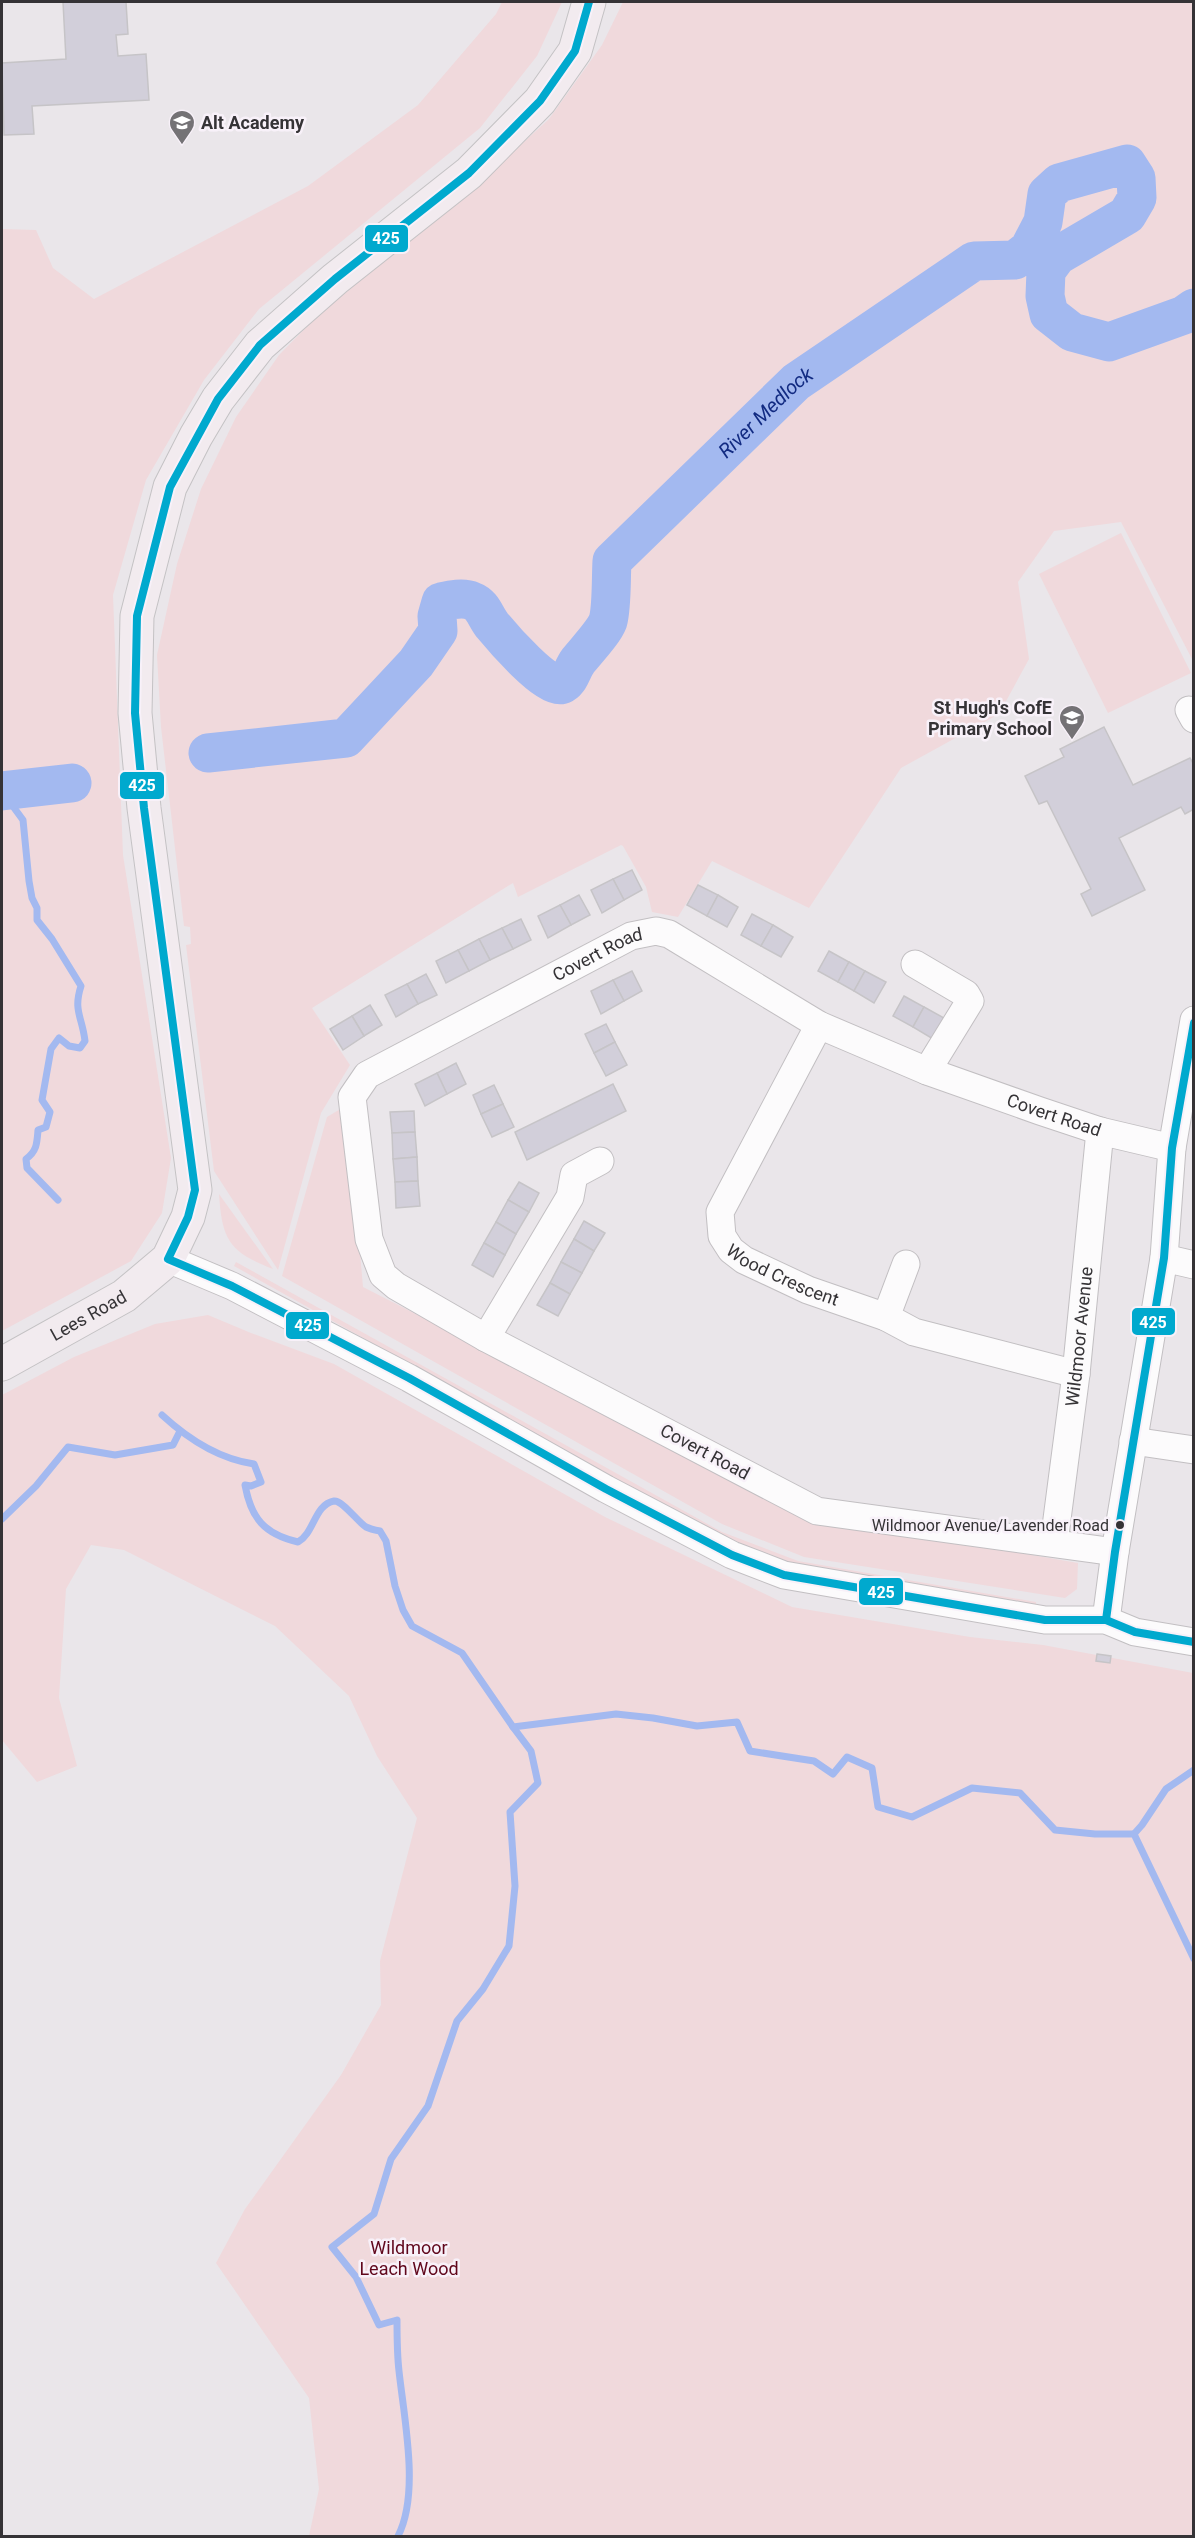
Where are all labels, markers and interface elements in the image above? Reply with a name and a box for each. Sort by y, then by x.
school or university icon: Alt Academy [167,108,197,146]
place label: Alt Academy [201,112,305,133]
line badge: 425 [364,224,409,253]
text: 425 [372,229,400,248]
water label: River Medlock [713,361,819,463]
place label: St Hugh's CofE Primary School [928,697,1052,739]
school or university icon: St Hugh's CofE Primary School [1057,703,1087,741]
line badge: 425 [119,771,165,800]
text: 425 [128,776,156,795]
street label: Covert Road [549,923,644,985]
street label: Covert Road [1004,1089,1104,1141]
street label: Wood Crescent [722,1239,842,1310]
street label: Wildmoor Avenue [1061,1266,1097,1408]
street label: Lees Road [46,1286,130,1345]
line badge: 425 [1131,1307,1176,1336]
line badge: 425 [285,1311,330,1340]
text: 425 [1139,1313,1167,1332]
text: 425 [294,1316,322,1335]
street label: Covert Road [657,1419,754,1484]
place label: Wildmoor Avenue/Lavender Road [872,1516,1109,1535]
marker: Wildmoor Avenue/Lavender Road [1114,1519,1126,1531]
line badge: 425 [858,1577,904,1606]
text: 425 [867,1583,895,1602]
park label: Wildmoor Leach Wood [359,2237,459,2279]

